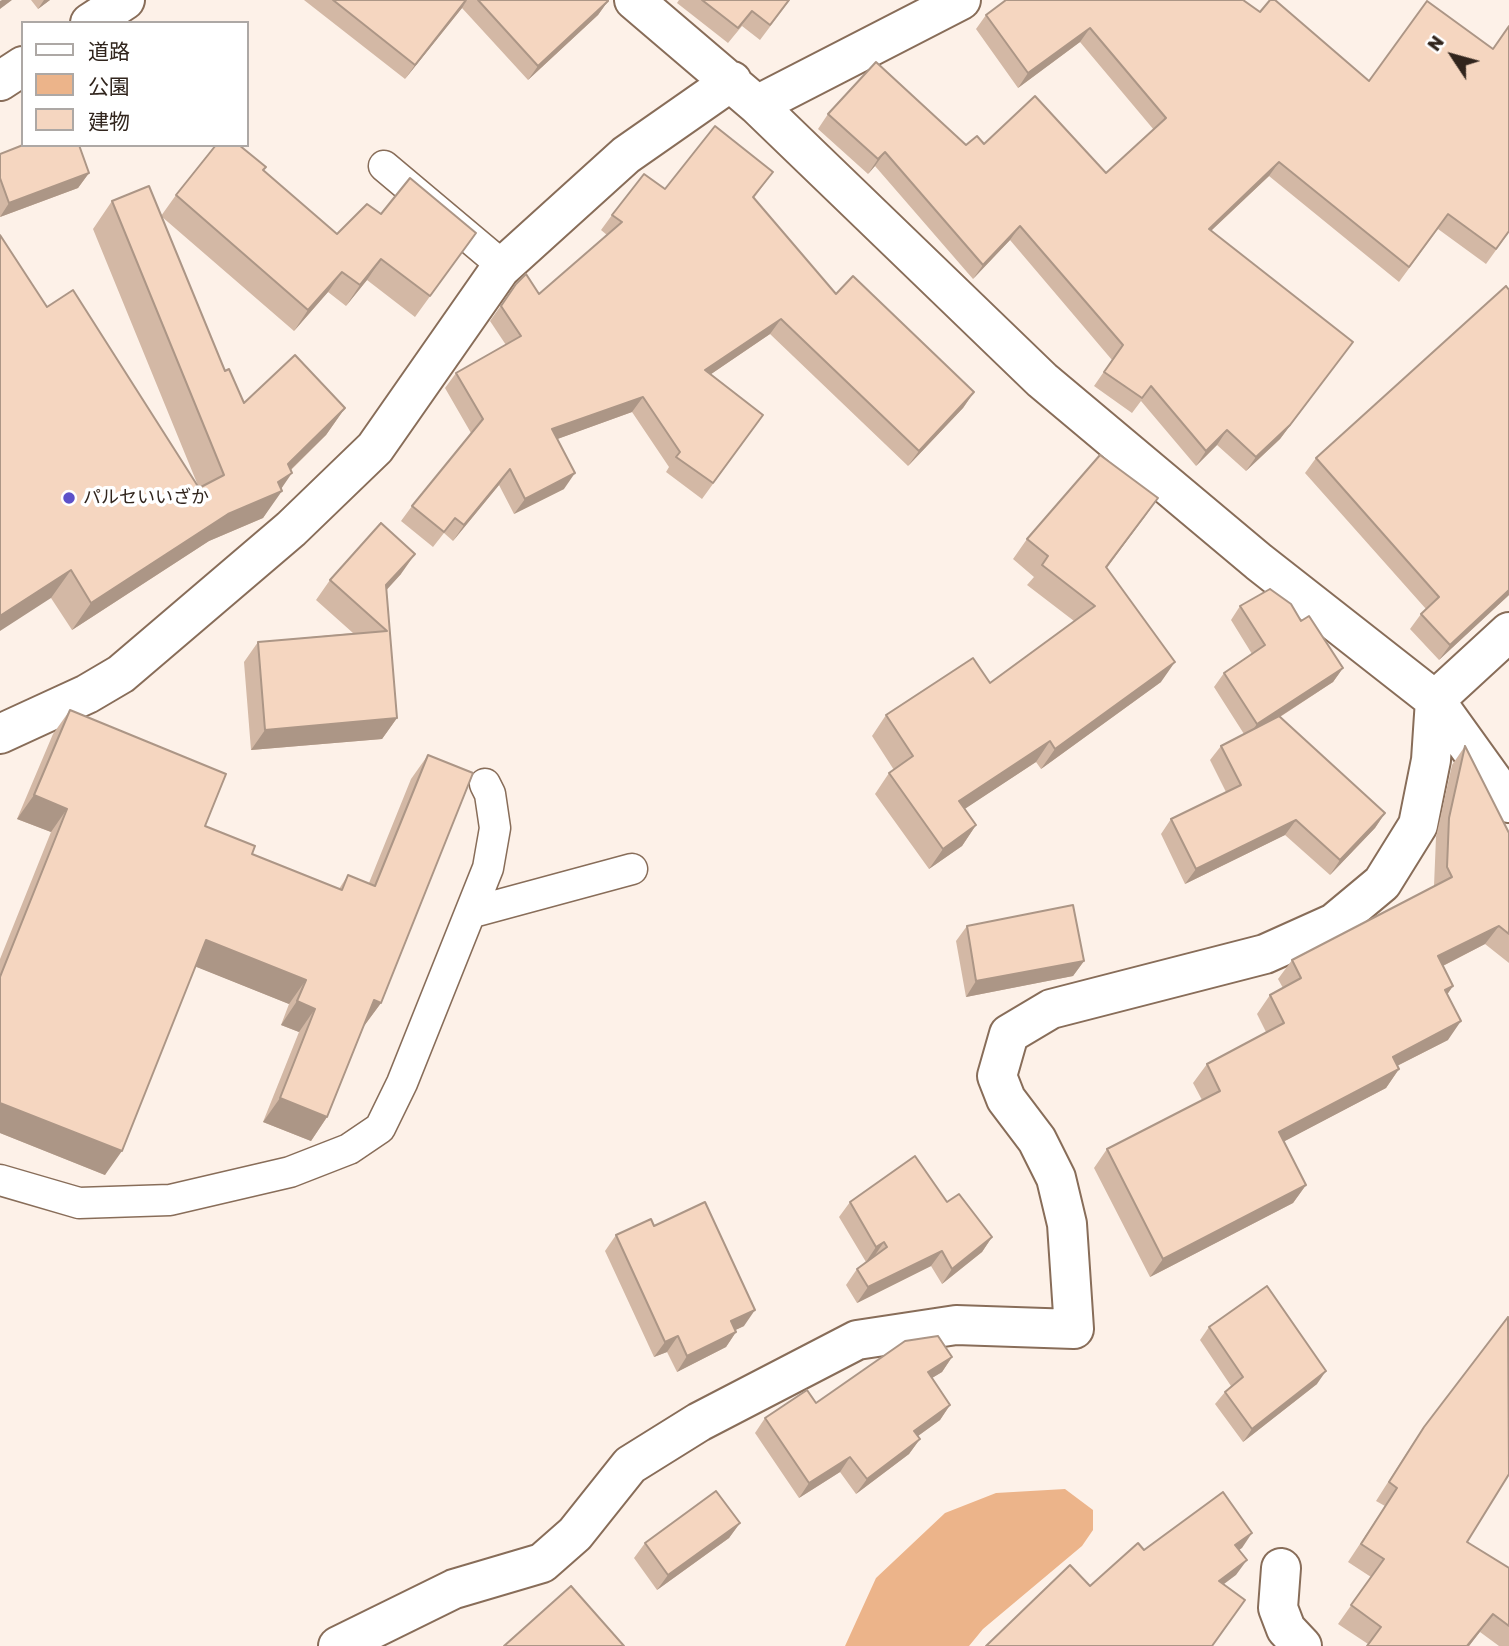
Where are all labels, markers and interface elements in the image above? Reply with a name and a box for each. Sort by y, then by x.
legend [21,21,248,147]
north arrow [1418,21,1488,91]
text: N [1422,31,1449,56]
text: 道路 [88,39,130,64]
text: 公園 [88,74,130,99]
text: 建物 [88,109,130,134]
place label: パルセいいざか [83,487,209,509]
marker: パルセいいざか [61,490,77,506]

